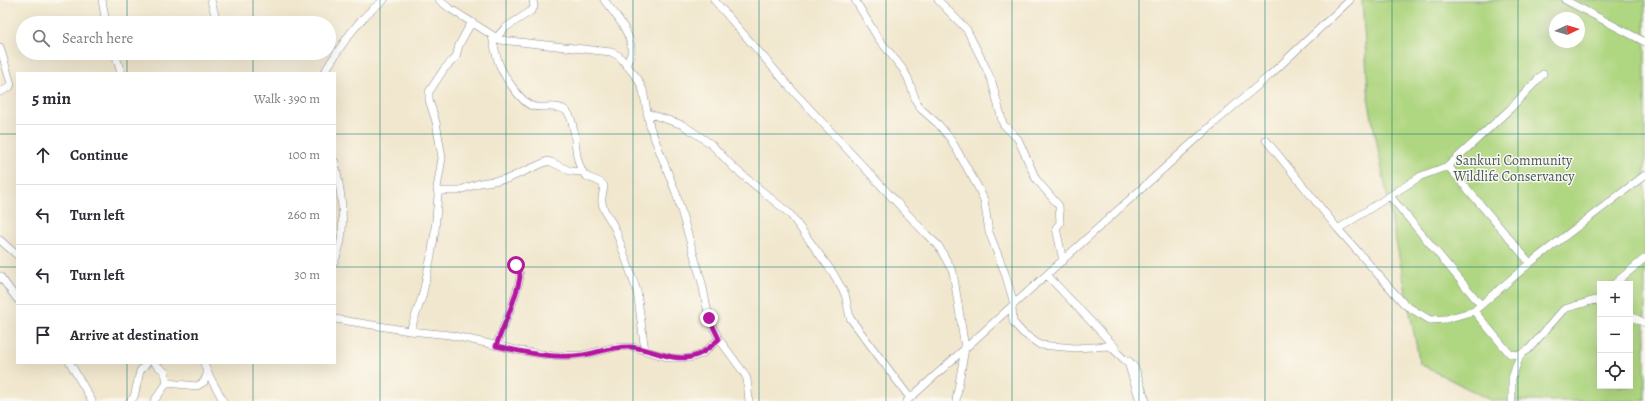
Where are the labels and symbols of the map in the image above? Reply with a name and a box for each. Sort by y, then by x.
north arrow [1549,12,1585,48]
park label: Sankuri Community Wildlife Conservancy [1452,151,1575,186]
route start [507,256,525,274]
route end [700,309,718,327]

